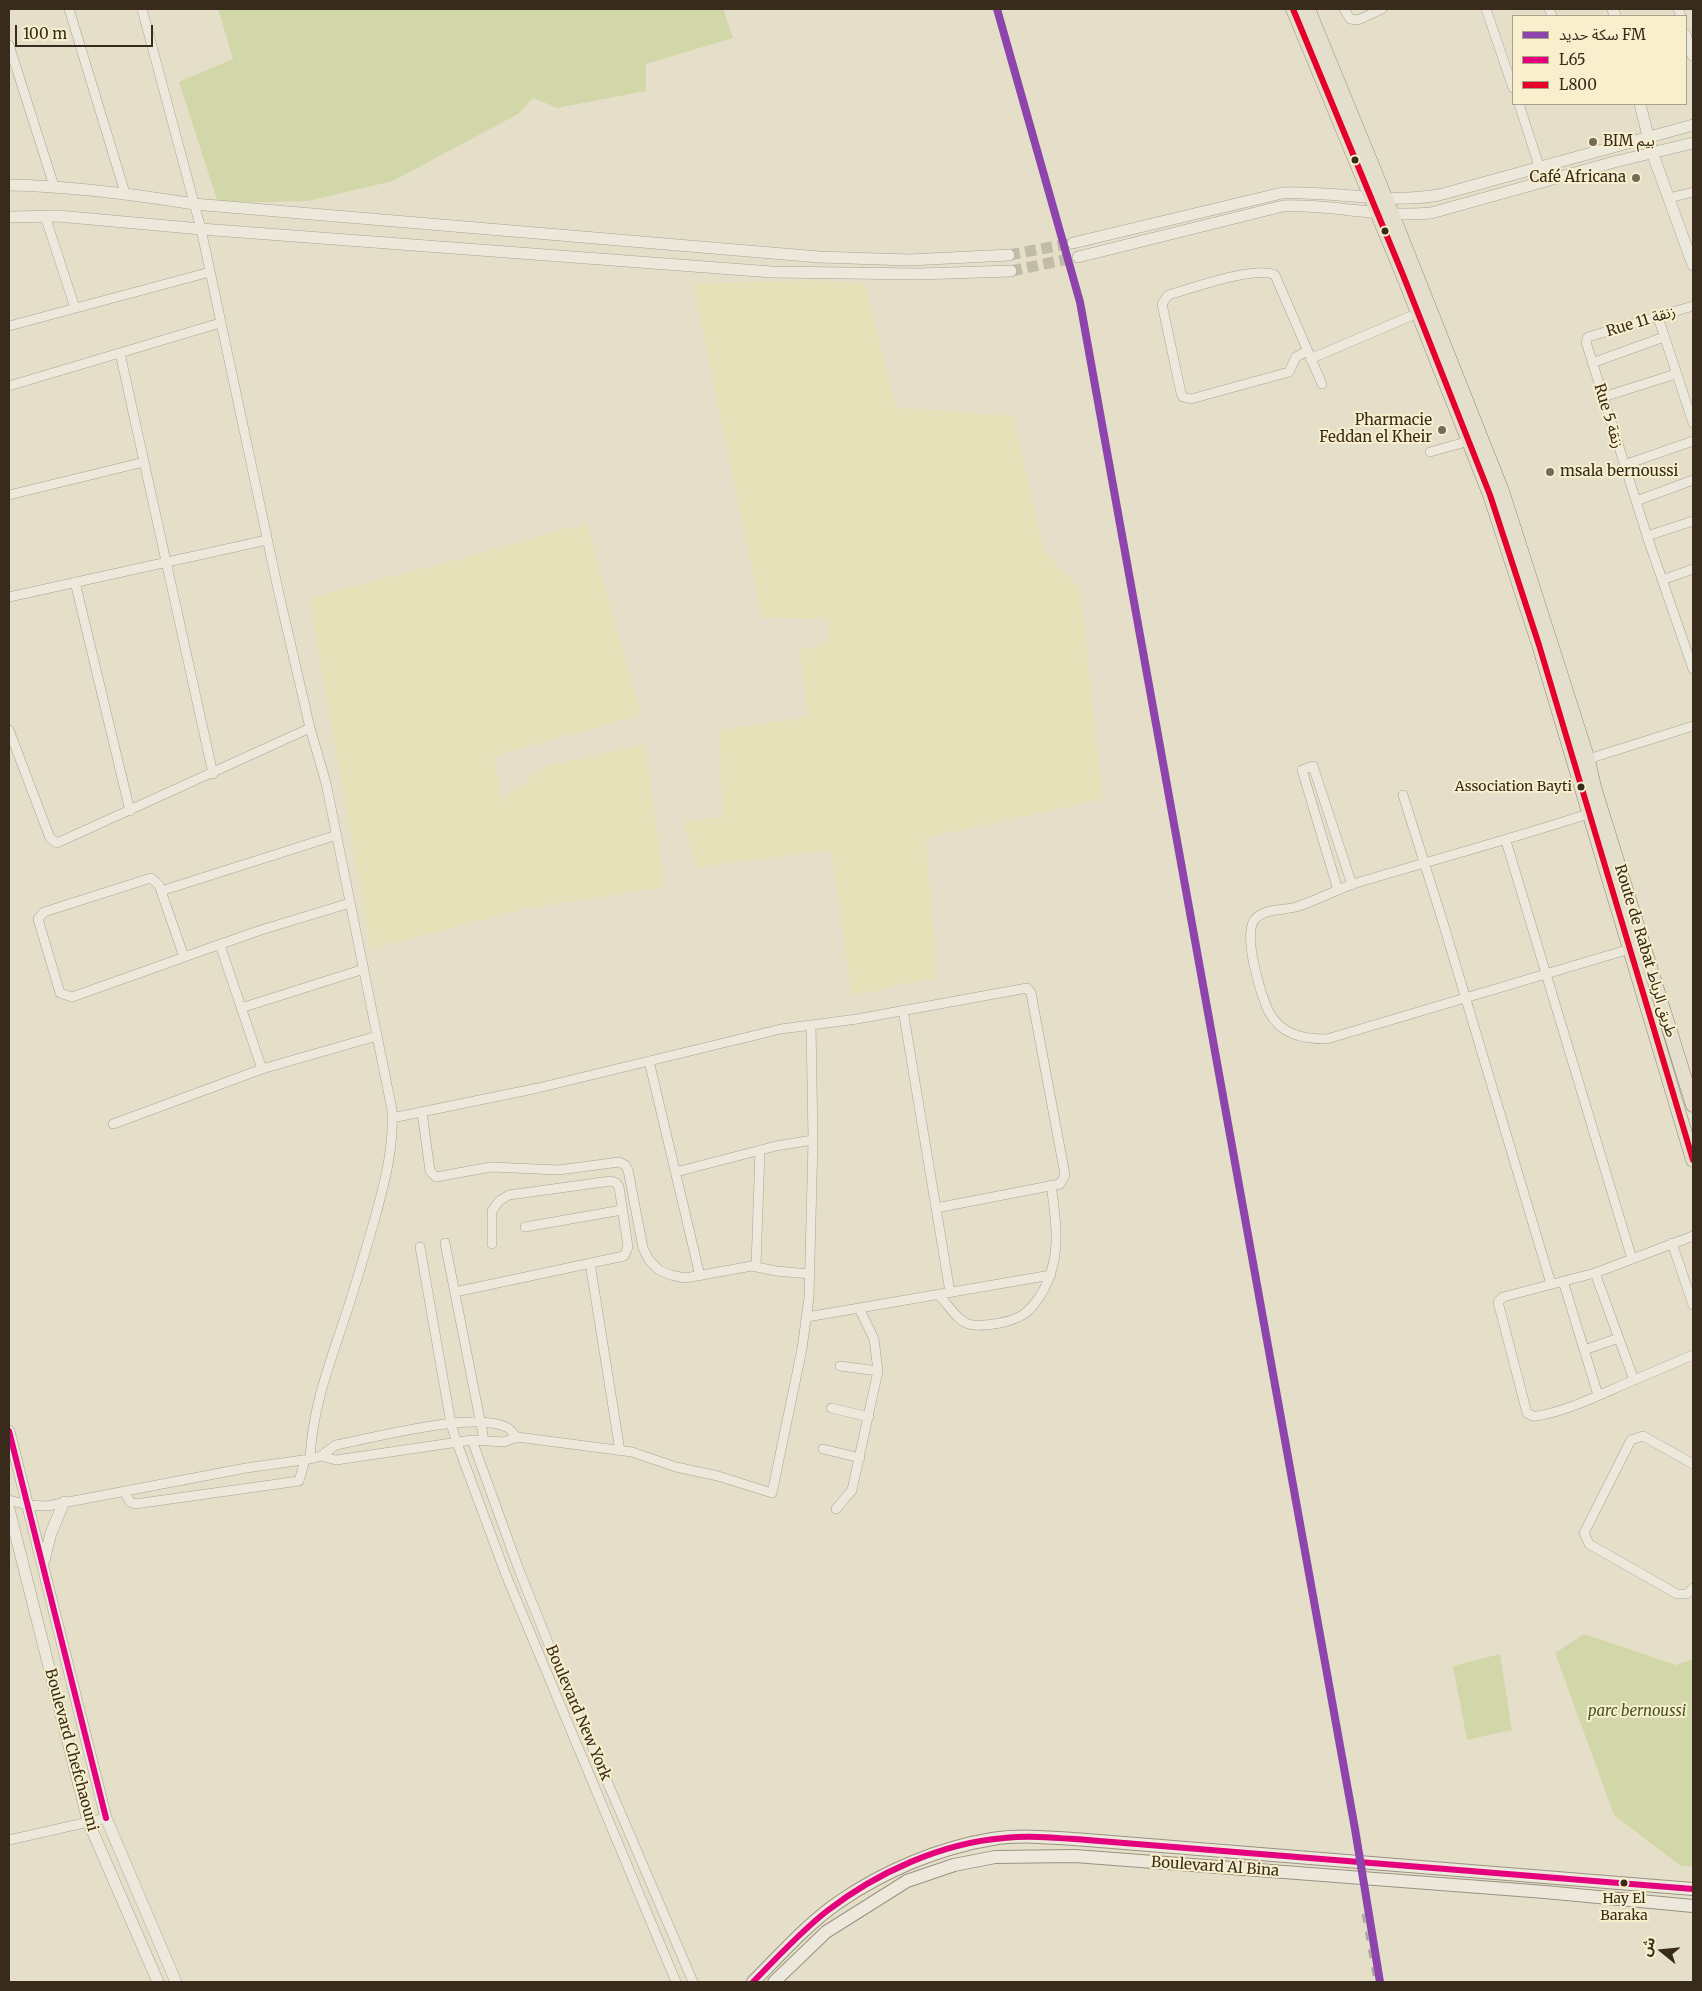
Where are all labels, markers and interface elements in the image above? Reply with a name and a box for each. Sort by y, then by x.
scale bar [18,15,155,47]
legend [1512,15,1687,105]
text: 100 m [23,24,67,43]
text: سكة حديد FM [1559,25,1646,44]
text: L65 [1559,50,1586,69]
text: L800 [1559,75,1597,94]
place label: BIM بيم [1603,133,1655,151]
marker: BIM بيم [1587,136,1599,148]
unlabelled marker [1350,155,1360,165]
place label: Café Africana [1530,169,1626,187]
marker: Café Africana [1630,172,1642,184]
unlabelled marker [1380,226,1390,236]
street label: Rue 11 زنقة [1604,303,1678,341]
street label: Rue 5 زنقة [1590,381,1626,451]
place label: Pharmacie Feddan el Kheir [1319,412,1432,447]
marker: Pharmacie Feddan el Kheir [1436,424,1448,436]
place label: msala bernoussi [1560,463,1678,481]
marker: msala bernoussi [1544,466,1556,478]
place label: Association Bayti [1455,779,1572,795]
marker: Association Bayti [1576,782,1586,792]
street label: Route de Rabat طريق الرباط [1610,862,1680,1040]
street label: Boulevard New York [541,1643,615,1783]
street label: Boulevard Chefchaouni [41,1667,101,1833]
park label: parc bernoussi [1588,1703,1686,1721]
street label: Boulevard Al Bina [1150,1854,1280,1880]
marker: Hay El Baraka [1619,1878,1629,1888]
place label: Hay El Baraka [1600,1891,1648,1924]
north arrow [1637,1926,1687,1976]
text: ش [1636,1935,1659,1958]

